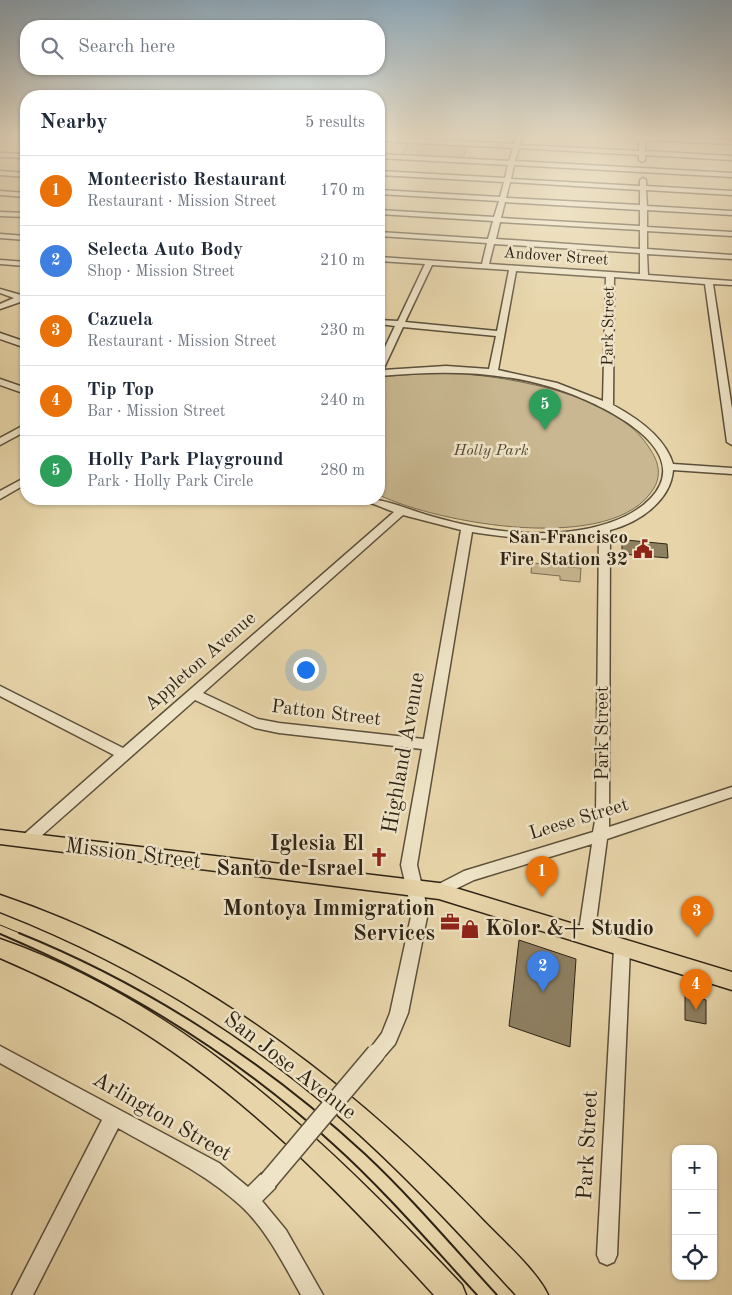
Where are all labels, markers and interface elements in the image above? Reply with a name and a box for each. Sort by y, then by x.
search box [20,20,385,75]
icon: search [38,34,66,62]
text: Search here [78,38,175,57]
text: Nearby [40,112,108,133]
text: 5 results [305,115,365,131]
text: Montecristo Restaurant [87,171,286,190]
text: 1 [51,183,61,199]
text: 170 m [320,183,365,199]
text: Restaurant · Mission Street [87,194,276,210]
text: Selecta Auto Body [87,241,243,260]
street label: Andover Street [503,245,609,269]
text: 2 [51,253,61,269]
text: 210 m [320,253,365,269]
text: Shop · Mission Street [87,264,235,280]
street label: Park Street [600,286,618,366]
text: Cazuela [87,311,153,330]
text: 3 [51,323,61,339]
text: 230 m [320,323,365,339]
text: Restaurant · Mission Street [87,334,276,350]
text: Tip Top [87,381,154,400]
pin: 5 [529,389,561,430]
text: 4 [51,393,61,409]
text: 240 m [320,393,365,409]
text: Bar · Mission Street [87,404,225,420]
park label: Holly Park [452,443,529,459]
text: Holly Park Playground [87,451,283,470]
text: 5 [51,463,61,479]
text: 280 m [320,463,365,479]
text: Park · Holly Park Circle [87,474,253,490]
place label: San Francisco Fire Station 32 [499,529,628,570]
public building icon: San Francisco Fire Station 32 [632,538,654,560]
street label: Appleton Avenue [142,609,260,715]
your location [293,657,319,683]
street label: Highland Avenue [379,671,429,835]
street label: Park Street [594,686,613,780]
street label: Patton Street [270,698,382,730]
street label: Leese Street [527,796,631,844]
place label: Iglesia El Santo de Israel [216,833,364,880]
street label: Mission Street [64,835,202,873]
church icon: Iglesia El Santo de Israel [368,846,390,868]
pin: 1 [526,856,558,897]
pin: 3 [681,896,713,937]
place label: Montoya Immigration Services [223,898,435,945]
office icon: Montoya Immigration Services [439,911,461,933]
shop icon: Kolor &+ Studio [459,918,481,940]
place label: Kolor &+ Studio [485,918,654,940]
pin: 2 [527,951,559,992]
pin: 4 [680,969,712,1010]
street label: San Jose Avenue [220,1008,360,1124]
street label: Arlington Street [89,1068,235,1166]
street label: Park Street [574,1090,602,1200]
map controls [672,1145,717,1280]
button: + [672,1145,717,1190]
button: − [672,1190,717,1235]
button: locate [672,1235,717,1280]

